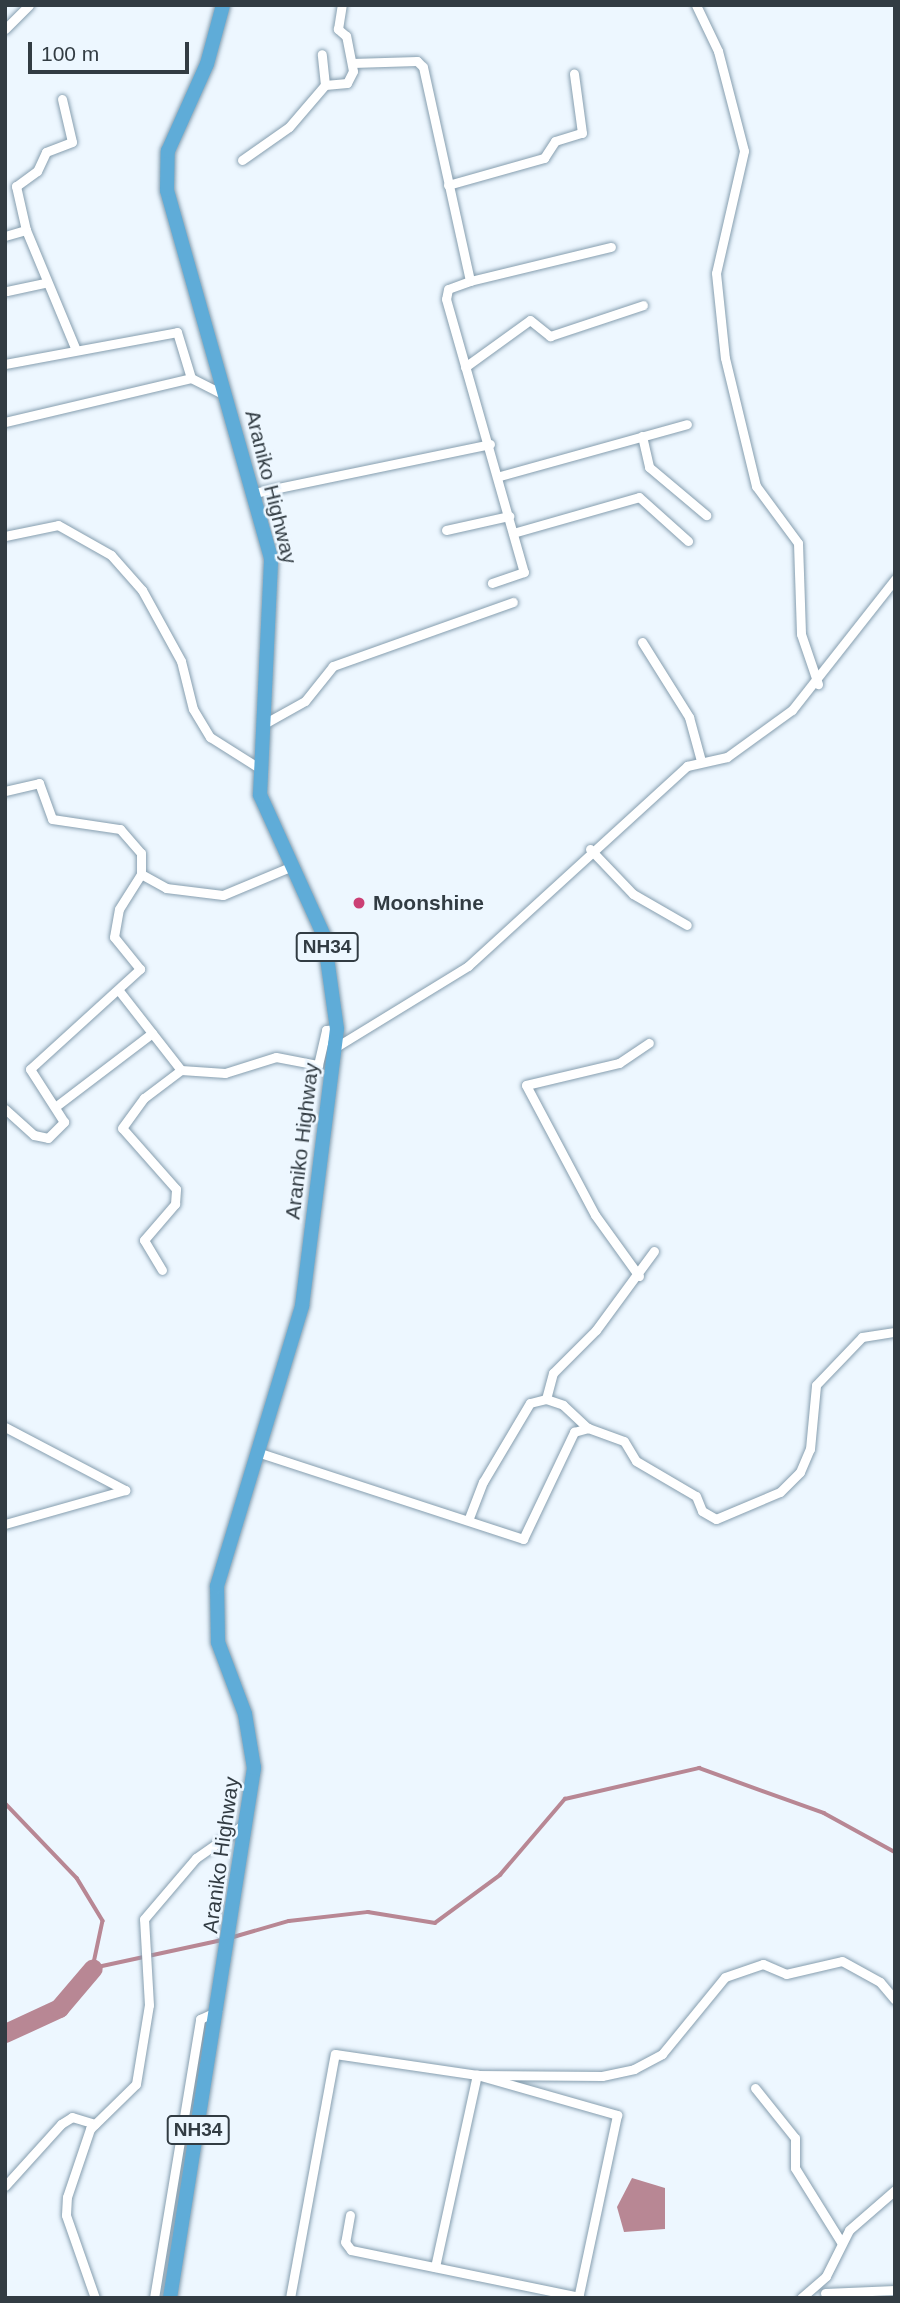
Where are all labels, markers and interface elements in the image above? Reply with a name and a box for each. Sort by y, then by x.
scale bar [32,28,192,72]
text: 100 m [41,42,99,65]
street label: Araniko Highway [240,408,302,566]
place label: Moonshine [373,890,484,916]
marker: Moonshine [351,895,367,911]
road number: NH34 [296,931,358,962]
street label: Araniko Highway [280,1061,324,1221]
street label: Araniko Highway [198,1775,244,1935]
road number: NH34 [166,2114,230,2146]

